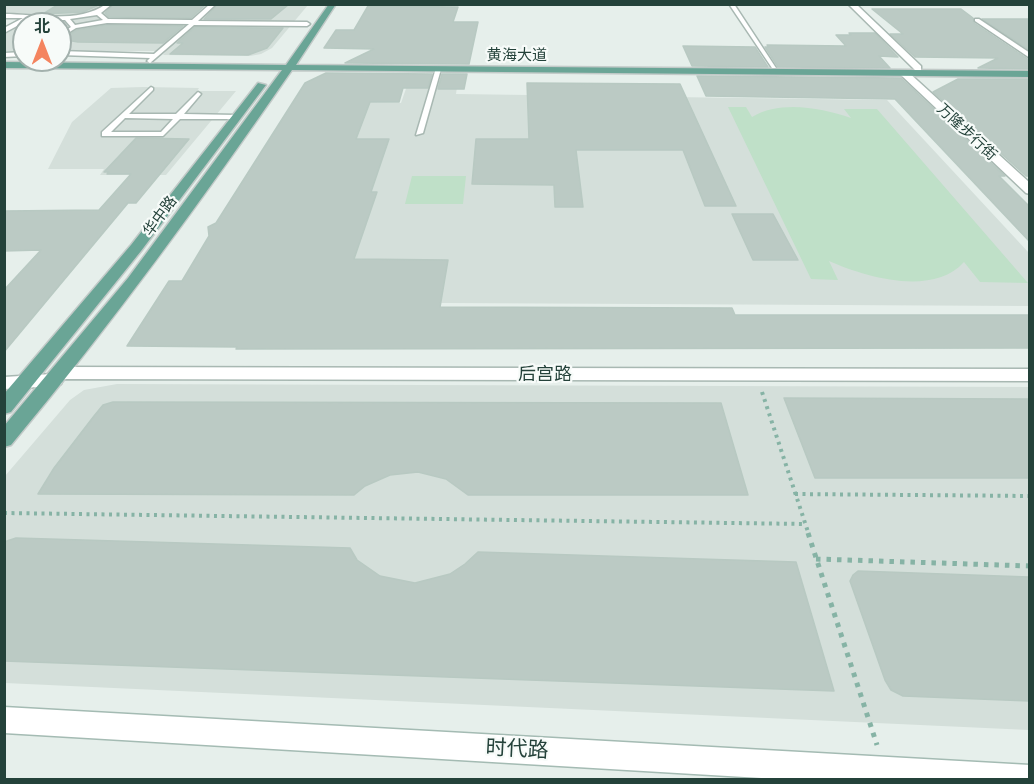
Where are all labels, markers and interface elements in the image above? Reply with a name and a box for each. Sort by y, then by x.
north arrow [12,12,72,72]
text: 北 [34,17,50,35]
street label: 黄海大道 [487,46,547,64]
street label: 万隆步行街 [933,100,1001,164]
street label: 华中路 [139,193,181,239]
street label: 后宫路 [518,363,572,385]
street label: 时代路 [485,735,549,763]

